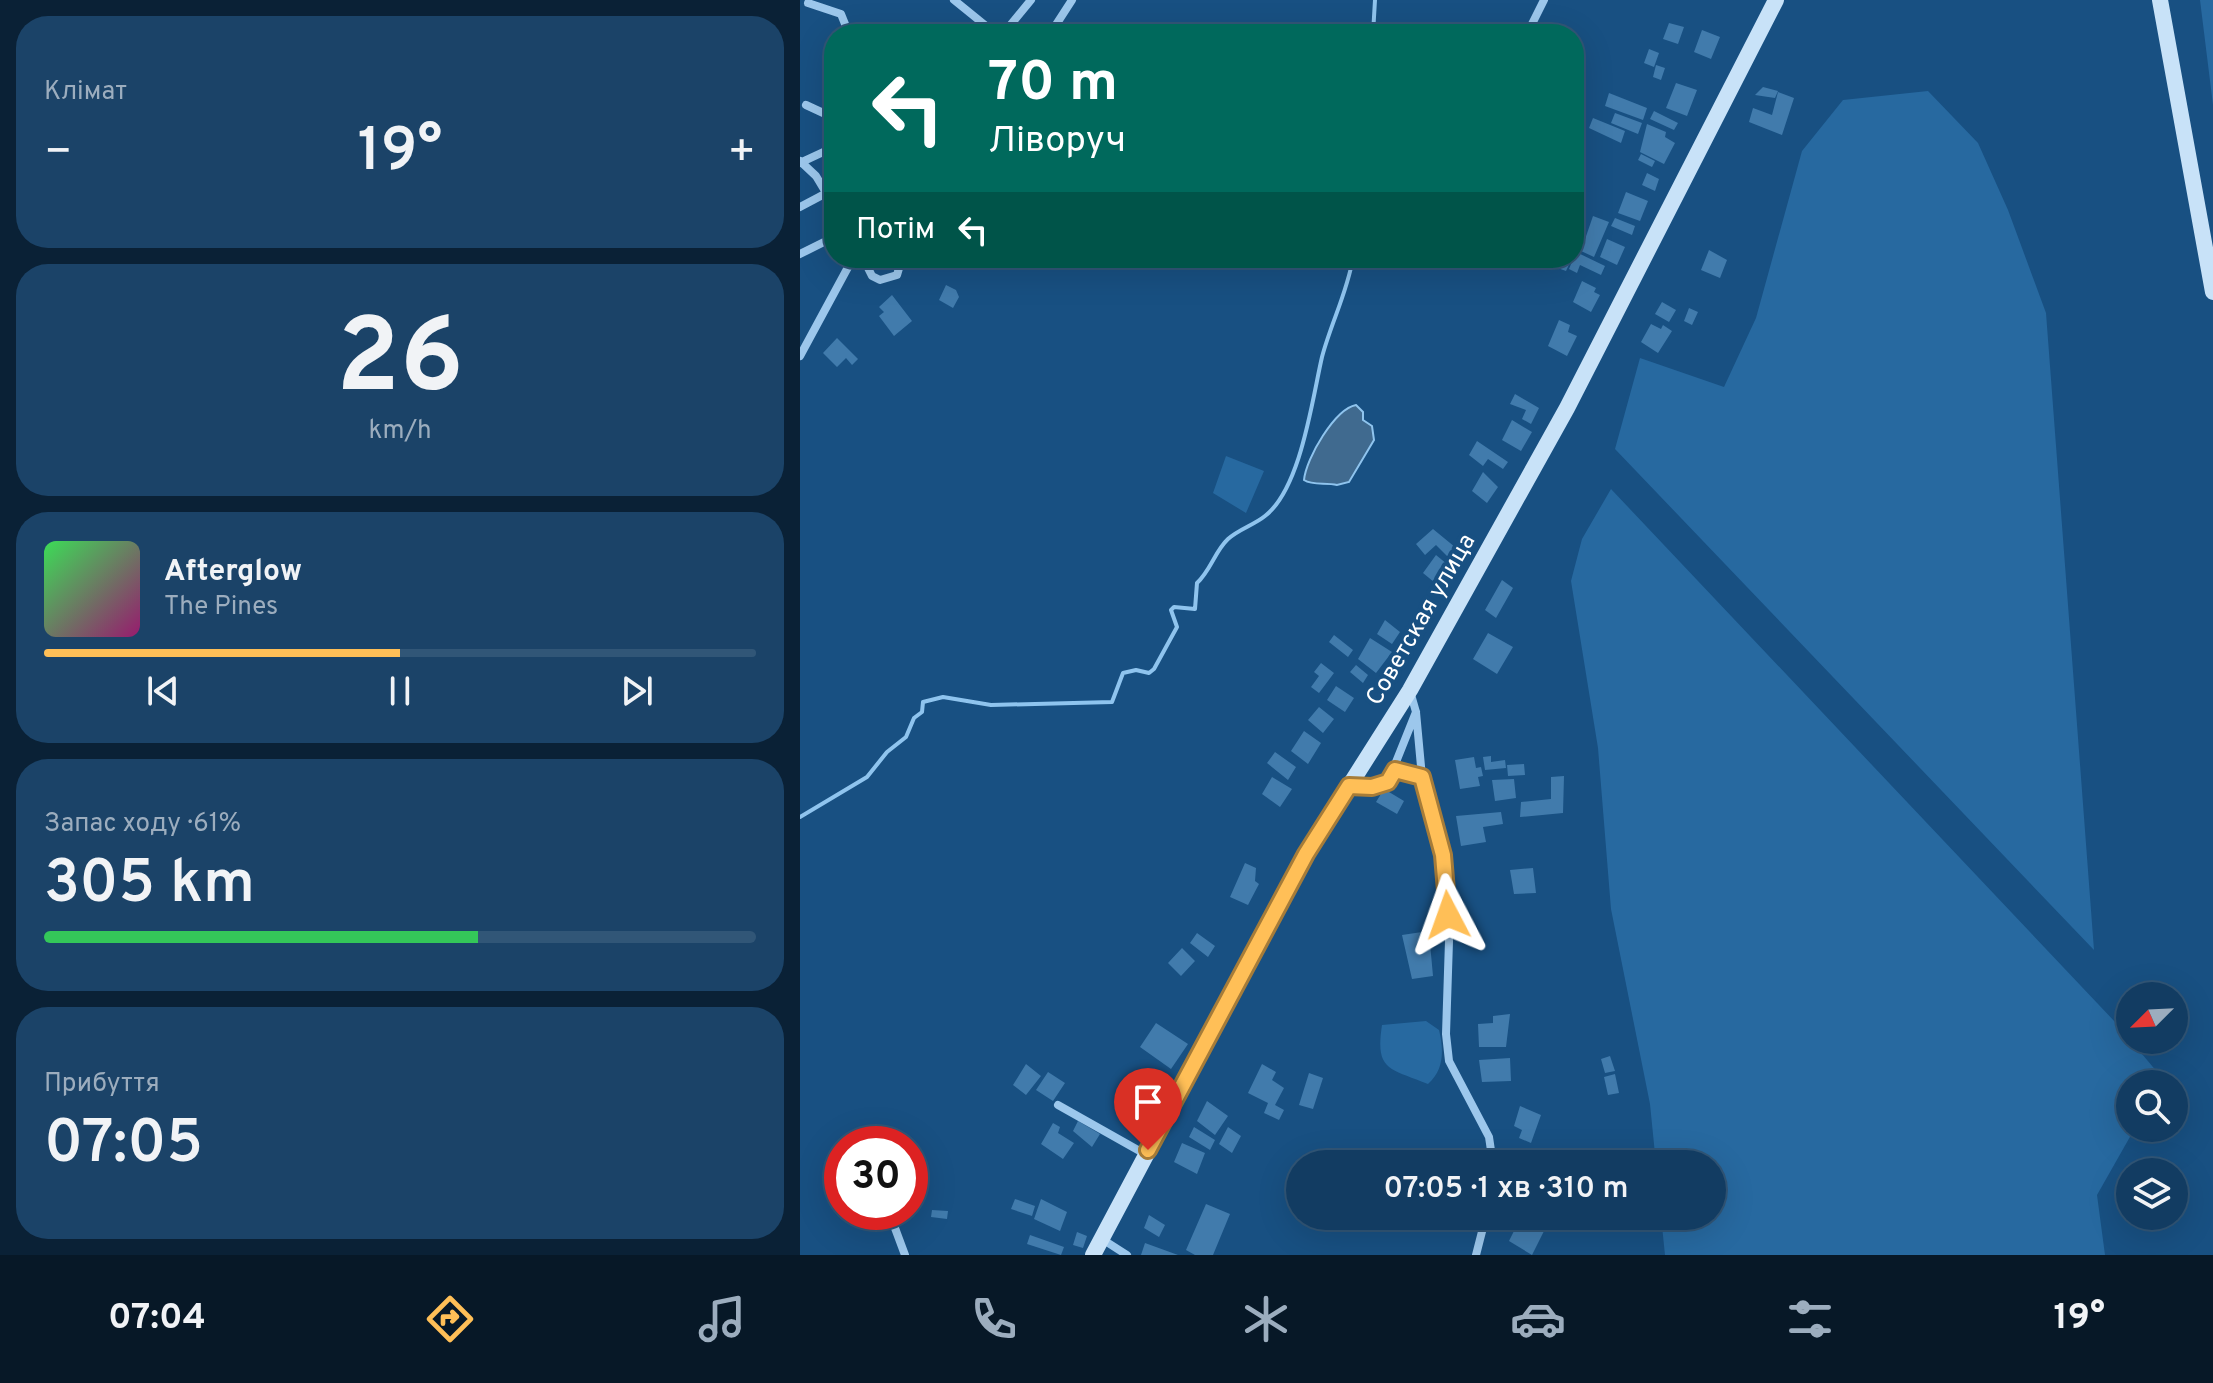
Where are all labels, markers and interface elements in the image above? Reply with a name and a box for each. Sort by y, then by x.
text: 70 m [988,50,1118,120]
icon: left [856,56,960,160]
text: Клімат [44,76,127,109]
text: 19° [358,116,442,192]
text: Ліворуч [988,119,1126,165]
text: − [44,126,72,182]
text: + [728,126,756,182]
icon: left [951,208,995,252]
text: Потім [856,212,935,249]
text: 26 [336,297,464,429]
text: km/h [368,415,432,448]
street label: Советская улица [1360,529,1483,711]
text: Afterglow [164,554,302,591]
text: The Pines [164,591,278,624]
icon: previous [141,669,185,713]
icon: pause [378,669,422,713]
icon: next [615,669,659,713]
text: Запас ходу · 61% [44,808,241,841]
text: 305 km [44,848,255,924]
position arrow [1406,873,1490,957]
north arrow [2116,982,2188,1054]
map controls [2116,982,2188,1230]
text: Прибуття [44,1068,160,1101]
pin [1114,1068,1182,1150]
button: search [2116,1070,2188,1142]
icon: arrive [1126,1080,1170,1124]
text: 07:05 [44,1108,203,1184]
speed limit sign: 30 [824,1126,928,1230]
button: layers [2116,1158,2188,1230]
text: 07:05 · 1 хв · 310 m [1384,1171,1628,1208]
icon: directions [422,1291,478,1347]
icon: music [694,1291,750,1347]
icon: phone [966,1291,1022,1347]
icon: climate [1238,1291,1294,1347]
icon: car [1510,1291,1566,1347]
icon: filters [1782,1291,1838,1347]
text: 07:04 [108,1296,206,1342]
text: 19° [2053,1296,2105,1342]

